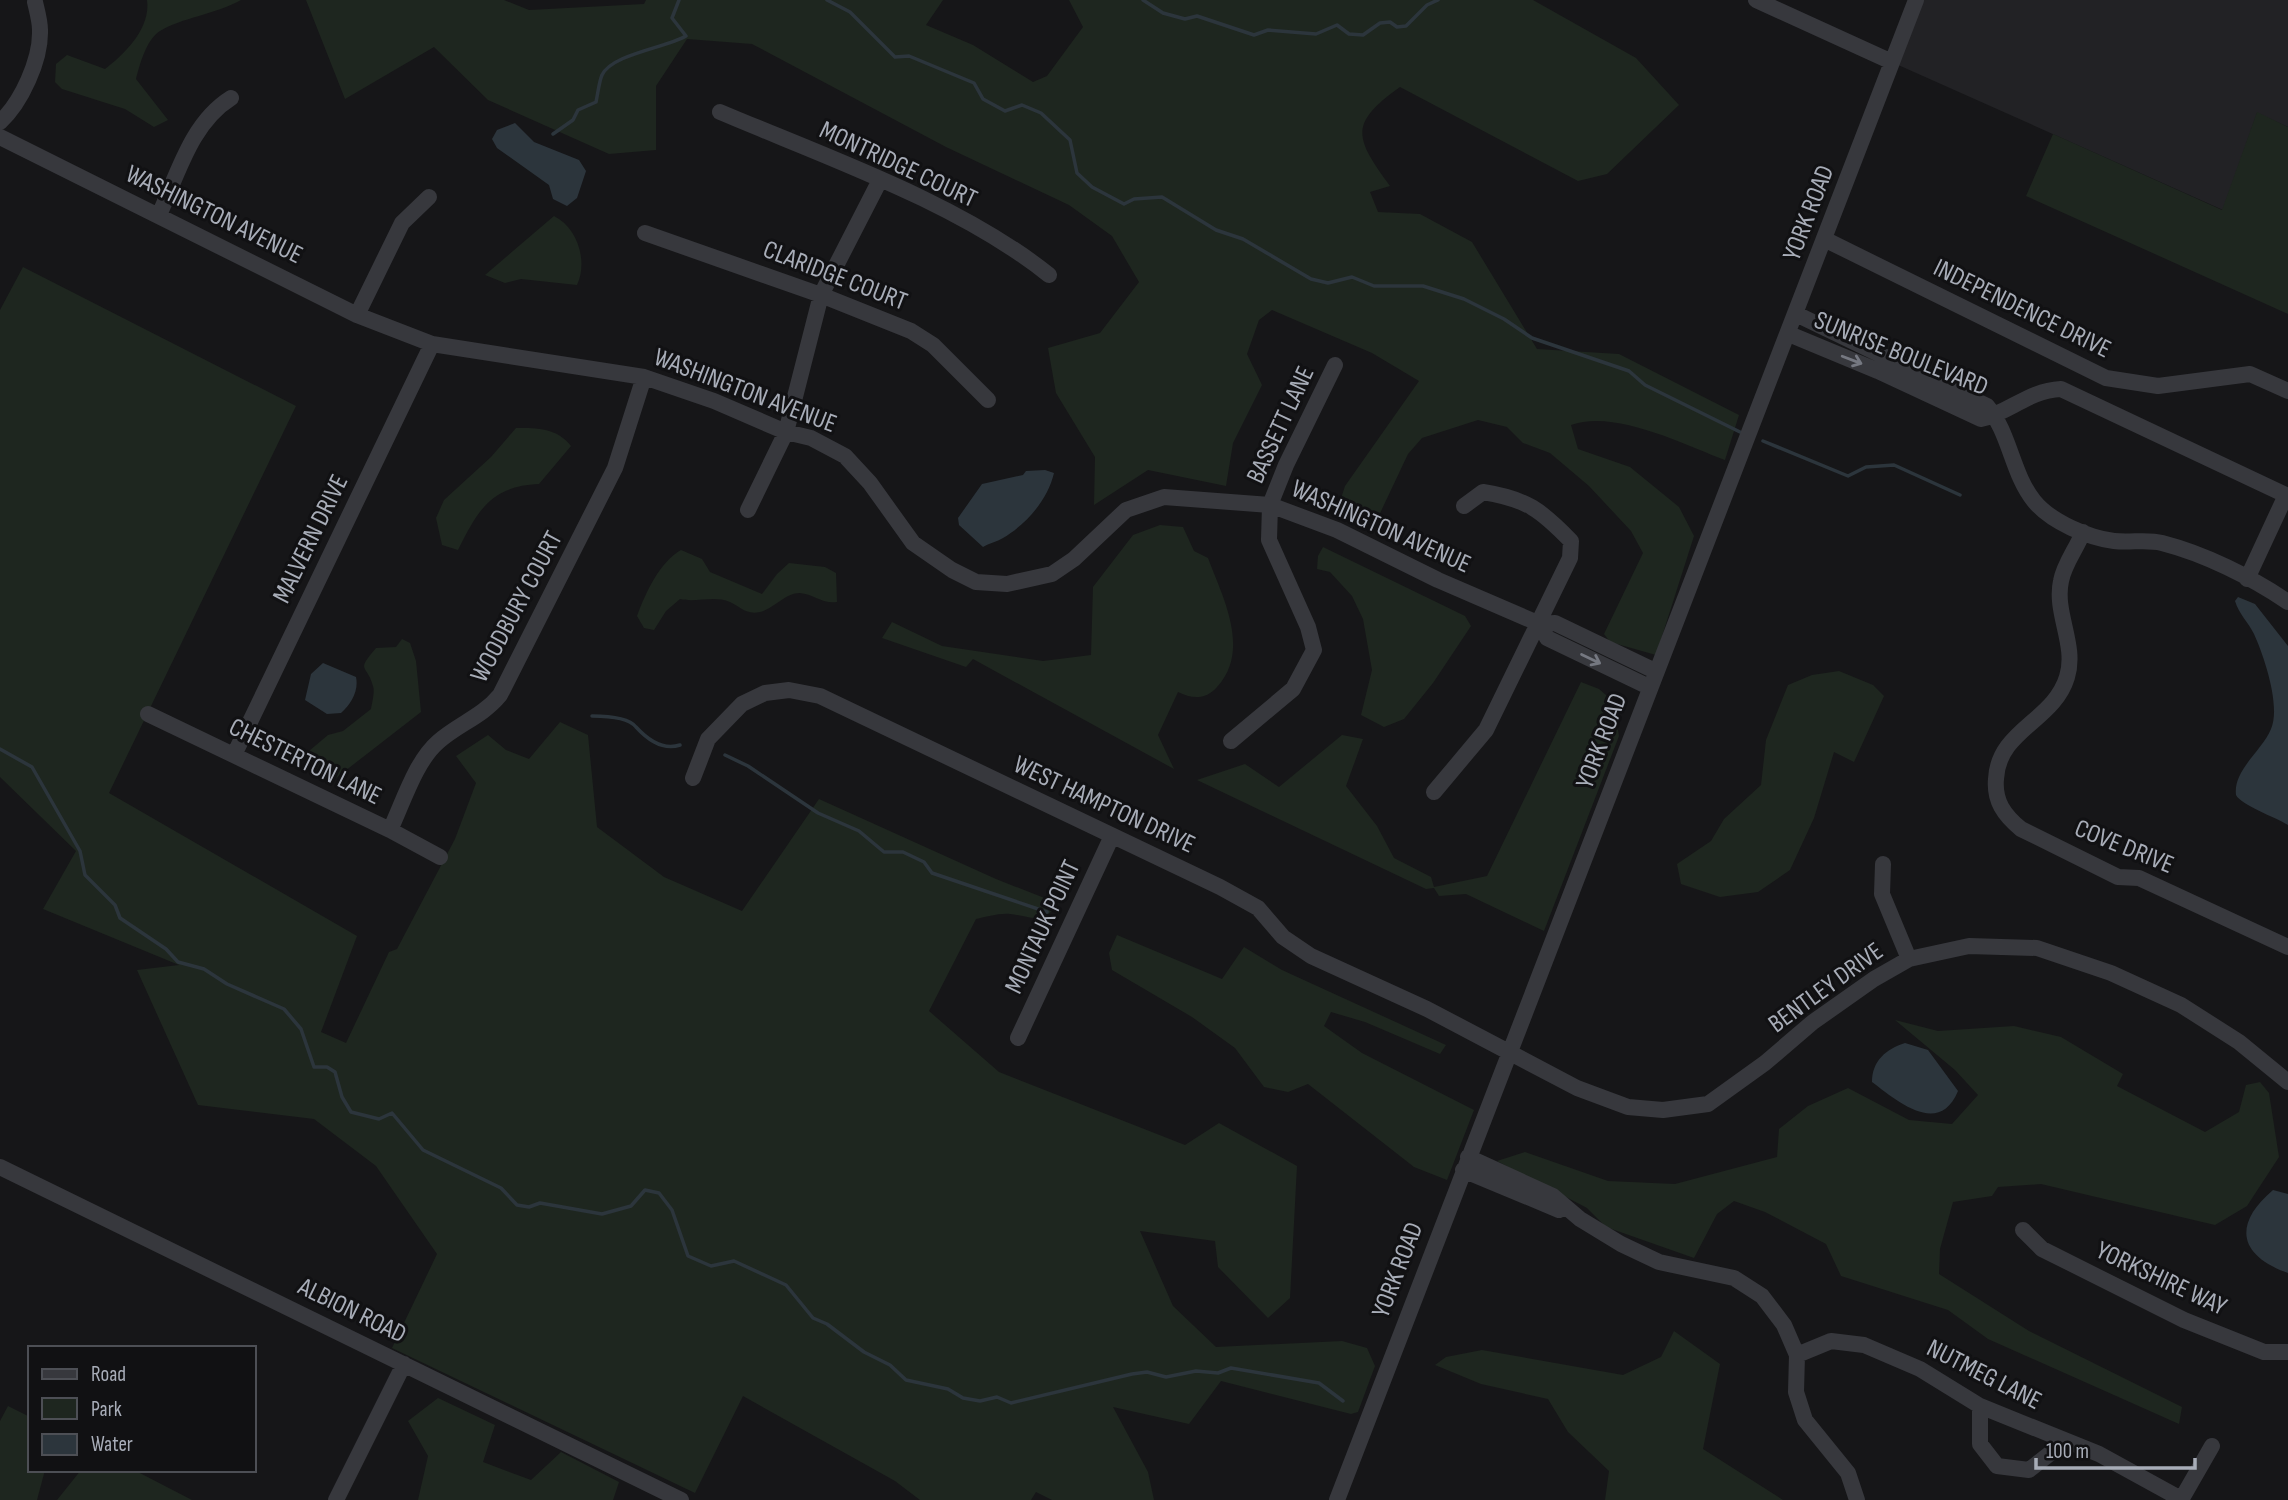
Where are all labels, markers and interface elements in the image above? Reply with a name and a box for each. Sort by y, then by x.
street label: MONTRIDGE COURT [814,115,982,215]
street label: WASHINGTON AVENUE [120,159,308,271]
street label: YORK ROAD [1777,161,1841,265]
street label: CLARIDGE COURT [759,234,911,318]
street label: INDEPENDENCE DRIVE [1928,253,2116,365]
street label: SUNRISE BOULEVARD [1809,305,1993,403]
street label: WASHINGTON AVENUE [649,342,841,440]
one-way arrow [1840,355,1862,368]
street label: BASSETT LANE [1240,362,1322,488]
street label: MALVERN DRIVE [267,470,355,608]
street label: WASHINGTON AVENUE [1287,474,1475,580]
street label: WOODBURY COURT [464,526,570,688]
one-way arrow [1580,653,1601,666]
street label: YORK ROAD [1570,689,1634,793]
street label: CHESTERTON LANE [224,712,386,812]
street label: WEST HAMPTON DRIVE [1008,749,1200,861]
street label: COVE DRIVE [2070,813,2178,881]
street label: MONTAUK POINT [999,855,1087,999]
street label: BENTLEY DRIVE [1763,936,1889,1040]
street label: YORK ROAD [1366,1218,1430,1322]
street label: YORKSHIRE WAY [2091,1235,2231,1323]
street label: ALBION ROAD [292,1271,411,1350]
street label: NUTMEG LANE [1921,1333,2047,1417]
legend [28,1346,256,1472]
text: Road [91,1362,126,1387]
text: Park [91,1397,122,1422]
scale bar [2036,1426,2195,1470]
text: Water [91,1432,133,1457]
text: 100 m [2046,1439,2089,1464]

